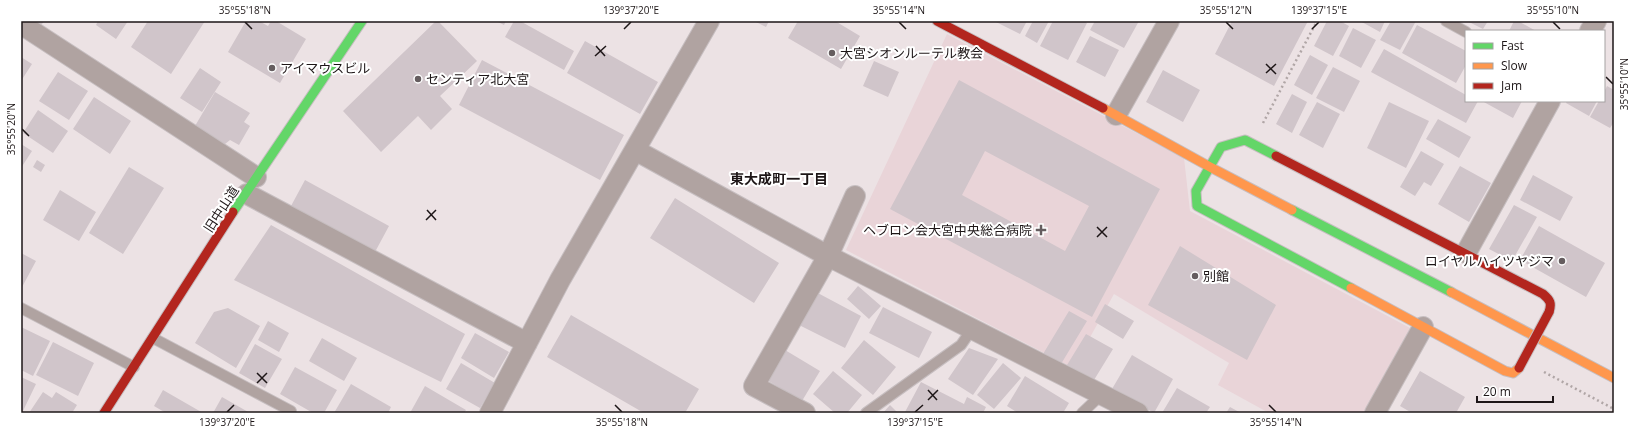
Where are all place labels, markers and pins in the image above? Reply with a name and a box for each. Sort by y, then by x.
place label: 大宮シオンルーテル教会 [840,44,983,62]
marker: 大宮シオンルーテル教会 [827,48,837,58]
place label: アイマウスビル [280,59,370,77]
marker: アイマウスビル [267,63,277,73]
place label: センティア北大宮 [426,70,529,88]
marker: センティア北大宮 [413,74,423,84]
place label: ヘブロン会大宮中央総合病院 [863,221,1032,239]
marker: ヘブロン会大宮中央総合病院 [1035,224,1047,236]
place label: ロイヤルハイツヤジマ [1425,252,1554,270]
marker: ロイヤルハイツヤジマ [1557,256,1567,266]
place label: 別館 [1203,267,1229,285]
marker: 別館 [1190,271,1200,281]

